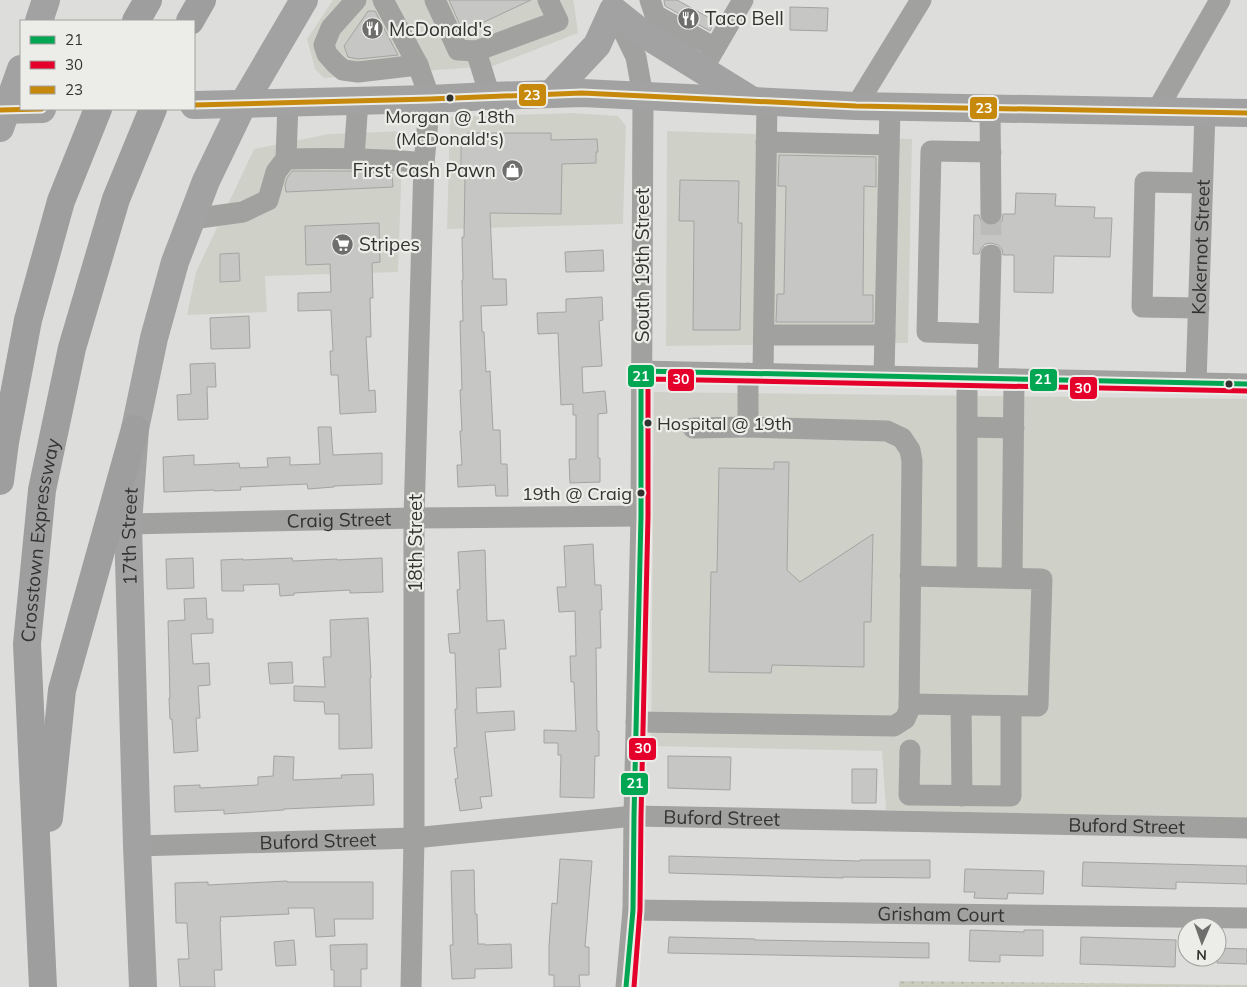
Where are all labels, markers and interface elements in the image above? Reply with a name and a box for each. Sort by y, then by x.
restaurant icon: Taco Bell [677,6,701,30]
place label: Taco Bell [705,6,784,30]
restaurant icon: McDonald's [361,17,385,41]
place label: McDonald's [389,17,492,41]
legend [20,20,195,110]
text: 21 [65,30,83,49]
text: 30 [65,55,83,74]
text: 23 [65,80,83,99]
line badge: 23 [518,83,547,107]
text: 23 [524,86,540,104]
marker: Morgan @ 18th (McDonald's) [445,93,455,103]
line badge: 23 [969,96,998,120]
text: 23 [976,99,992,117]
place label: Morgan @ 18th (McDonald's) [385,105,515,150]
place label: First Cash Pawn [353,158,496,182]
shop icon: First Cash Pawn [500,158,524,182]
street label: Kokernot Street [1186,179,1215,315]
street label: South 19th Street [630,187,654,342]
supermarket icon: Stripes [331,232,355,256]
place label: Stripes [359,232,420,256]
line badge: 21 [627,364,655,388]
text: 21 [633,367,649,385]
line badge: 30 [667,368,695,392]
line badge: 21 [1029,368,1058,392]
text: 30 [673,370,689,388]
text: 21 [1035,370,1051,388]
line badge: 30 [1069,376,1098,400]
text: 30 [1075,379,1091,397]
unlabelled marker [1224,379,1234,389]
place label: Hospital @ 19th [657,412,792,435]
marker: Hospital @ 19th [643,418,653,428]
street label: Crosstown Expressway [15,436,65,643]
place label: 19th @ Craig [522,482,632,505]
street label: 17th Street [116,486,143,586]
marker: 19th @ Craig [636,488,646,498]
street label: 18th Street [403,494,427,592]
street label: Craig Street [286,506,392,533]
line badge: 30 [628,737,657,761]
text: 30 [635,739,651,757]
line badge: 21 [620,772,649,796]
text: 21 [627,774,643,792]
street label: Buford Street [663,805,781,831]
street label: Buford Street [1068,813,1186,839]
street label: Buford Street [259,827,377,854]
street label: Grisham Court [877,901,1005,927]
north arrow [1177,917,1227,967]
text: N [1196,946,1207,964]

